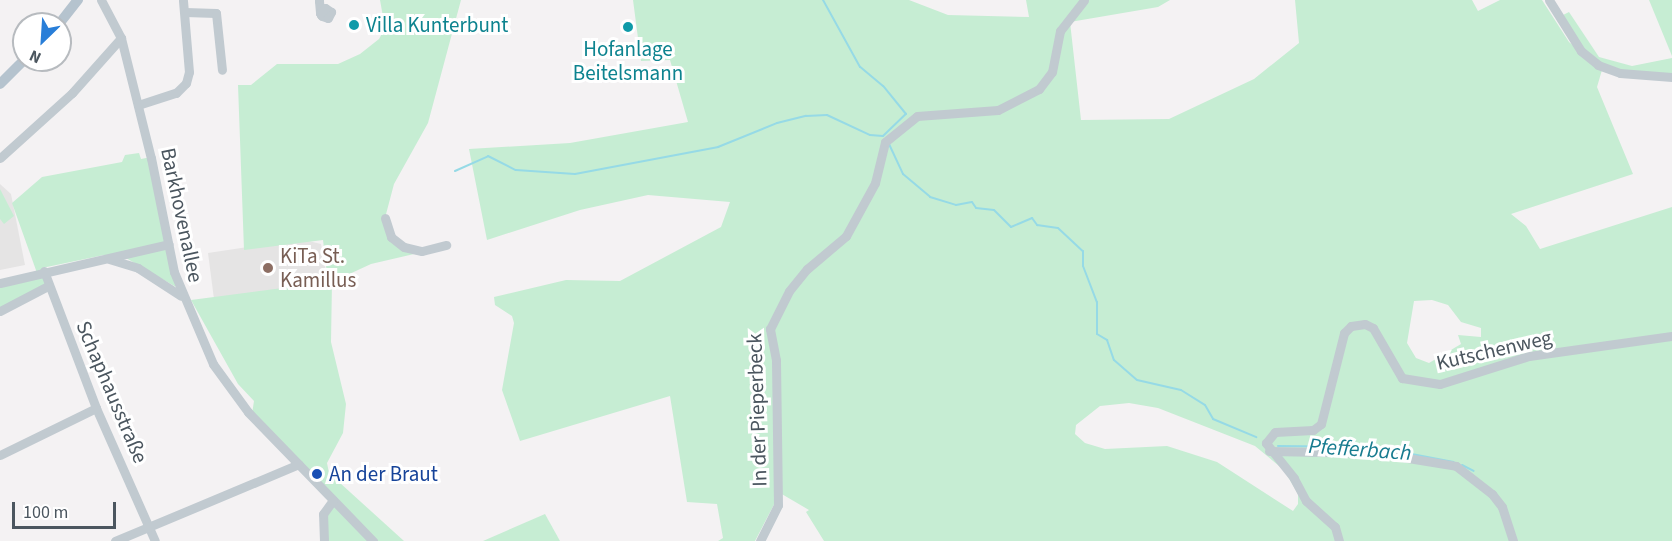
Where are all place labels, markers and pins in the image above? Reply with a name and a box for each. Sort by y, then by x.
place label: Villa Kunterbunt [366,12,508,38]
marker: Villa Kunterbunt [347,18,361,32]
marker: Hofanlage Beitelsmann [621,20,635,34]
place label: Hofanlage Beitelsmann [573,36,683,86]
place label: KiTa St. Kamillus [280,243,356,293]
marker: KiTa St. Kamillus [261,261,275,275]
place label: An der Braut [329,461,438,487]
marker: An der Braut [310,467,324,481]

